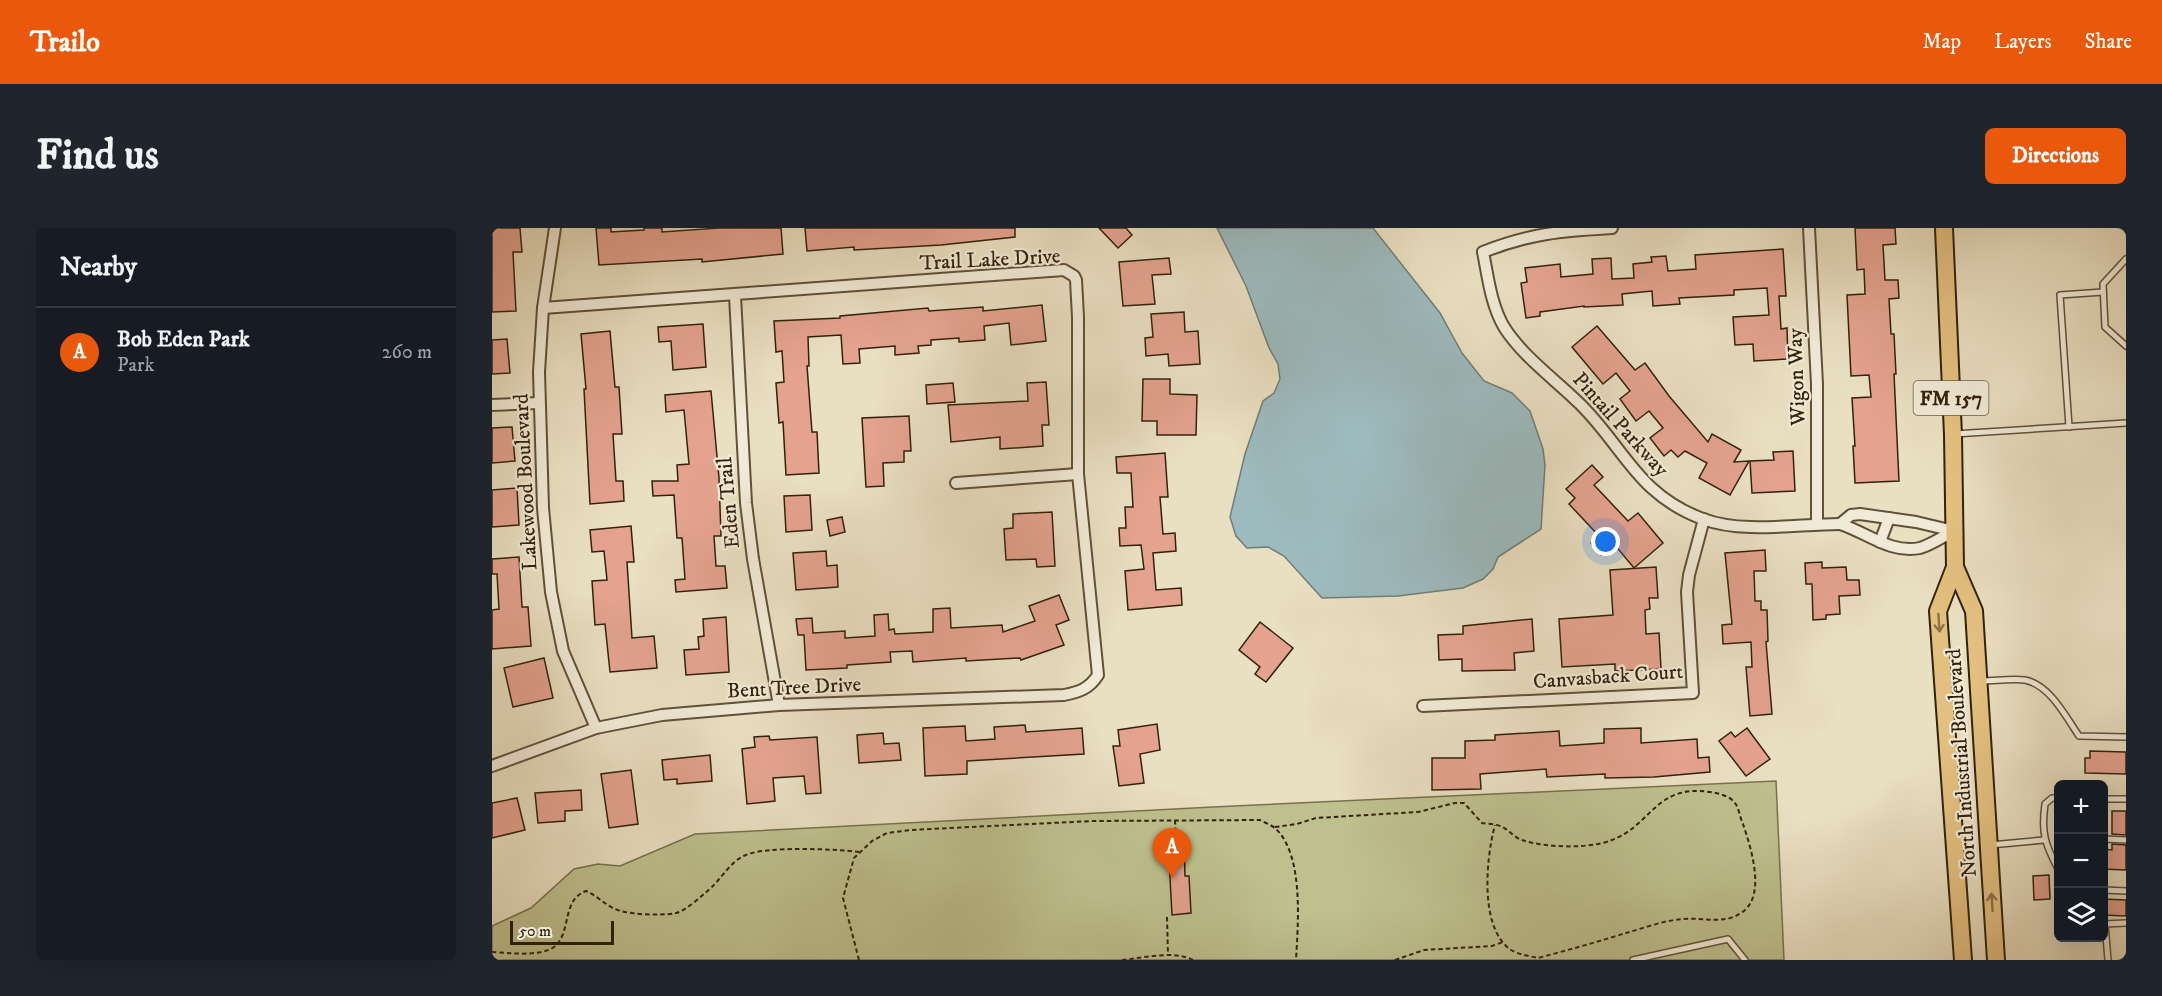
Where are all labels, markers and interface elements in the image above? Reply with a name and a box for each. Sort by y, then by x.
text: Trailo [30,25,100,60]
text: Map [1922,29,1961,55]
text: Layers [1994,29,2052,55]
text: Share [2085,29,2132,55]
button: Directions [1985,128,2126,184]
text: Find us [36,130,159,182]
street label: Trail Lake Drive [919,243,1061,277]
text: Nearby [60,251,137,284]
text: Bob Eden Park [117,326,250,353]
street label: Wigon Way [1782,327,1812,427]
text: A [73,340,86,365]
text: 260 m [382,340,432,365]
text: Park [117,353,154,378]
street label: Pintail Parkway [1567,367,1675,483]
road number: FM 157 [1914,381,1988,415]
street label: Lakewood Boulevard [508,393,544,571]
street label: Eden Trail [712,455,746,550]
your location [1591,527,1620,556]
one-way arrow [1934,612,1945,632]
street label: North Industrial Boulevard [1941,647,1983,878]
street label: Canvasback Court [1532,659,1684,695]
street label: Bent Tree Drive [726,671,862,704]
map controls [2054,780,2108,942]
button: + [2054,780,2108,834]
pin: A [1152,828,1192,878]
button: − [2054,834,2108,888]
button: layers [2054,888,2108,942]
one-way arrow [1987,892,1998,912]
scale bar [510,918,614,946]
text: 50 m [519,921,551,941]

